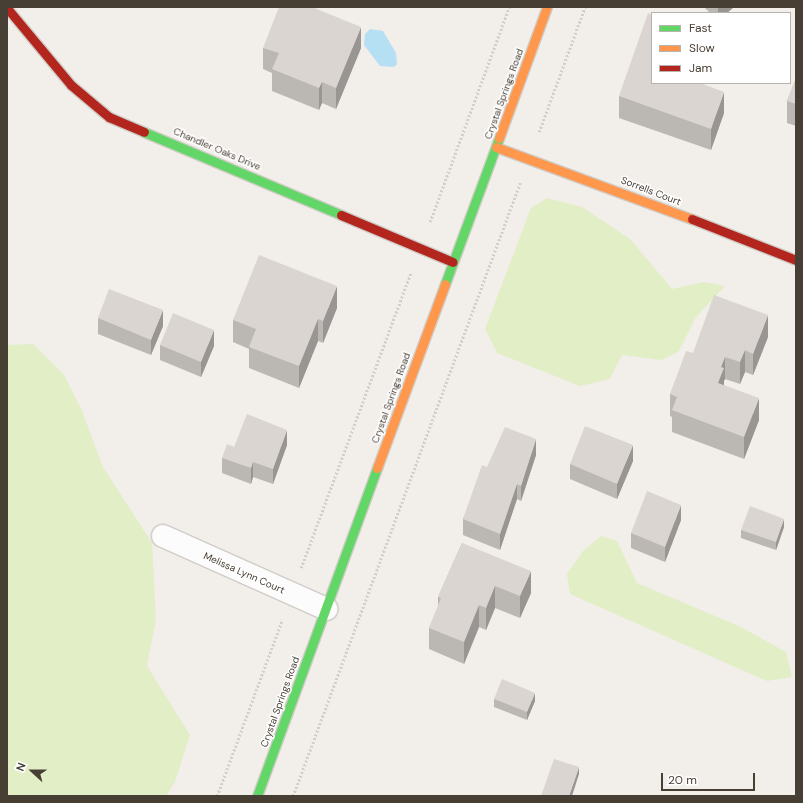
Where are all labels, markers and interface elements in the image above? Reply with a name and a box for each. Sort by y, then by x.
legend [651,12,791,84]
text: Fast [689,20,712,36]
text: Slow [689,40,715,56]
street label: Crystal Springs Road [482,47,526,141]
text: Jam [689,60,712,76]
street label: Chandler Oaks Drive [171,125,263,173]
street label: Sorrells Court [619,174,683,208]
street label: Crystal Springs Road [369,351,413,445]
street label: Melissa Lynn Court [202,550,286,596]
street label: Crystal Springs Road [258,655,302,749]
north arrow [12,751,52,791]
text: N [13,760,29,773]
scale bar [663,765,757,791]
text: 20 m [668,772,697,788]

